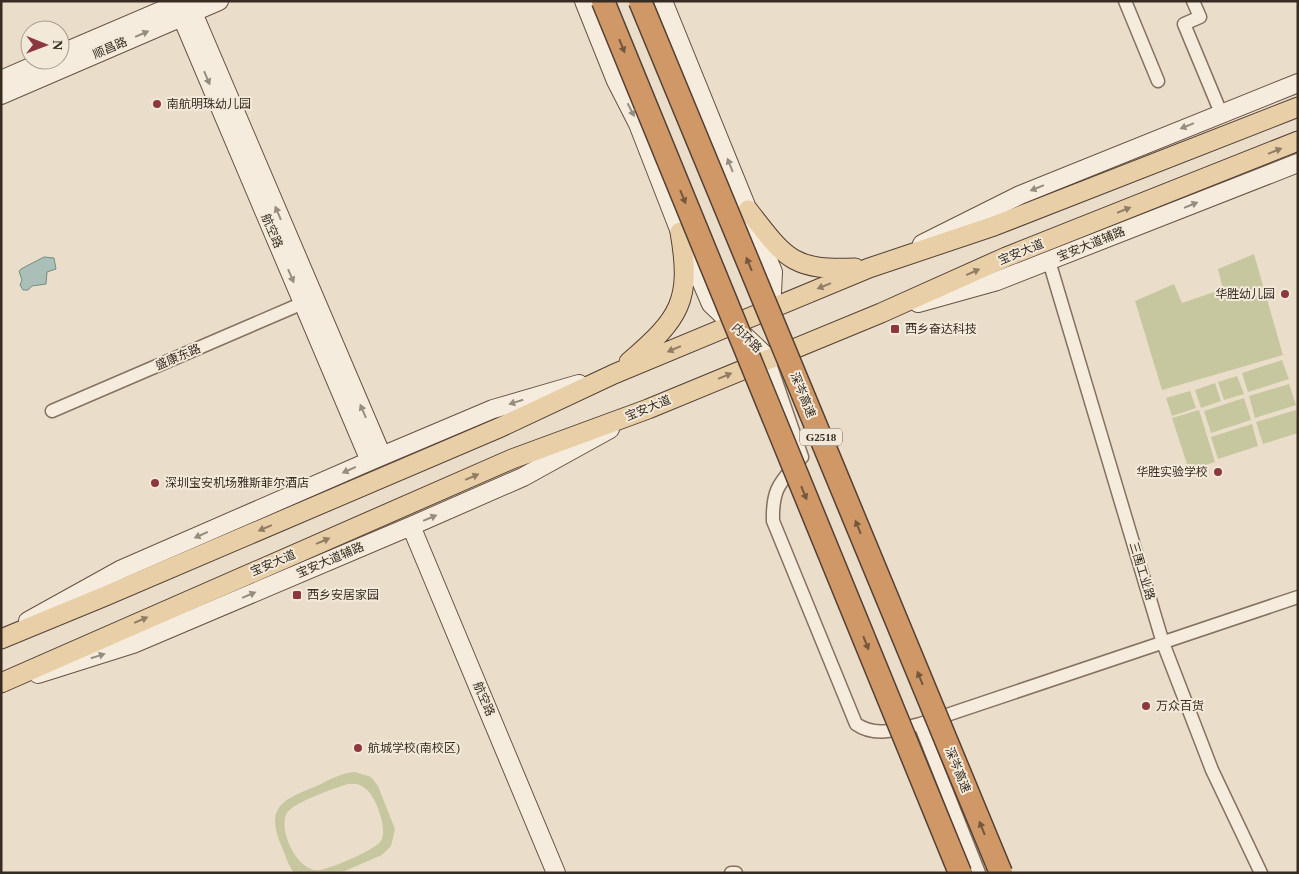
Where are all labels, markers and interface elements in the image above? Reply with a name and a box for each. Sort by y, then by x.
north arrow [20,20,70,70]
one-way arrow [135,30,150,38]
street label: 顺昌路 [91,35,129,61]
one-way arrow [618,39,626,53]
text: N [50,40,65,50]
one-way arrow [204,71,212,85]
place label: 南航明珠幼儿园 [167,97,251,111]
marker: 南航明珠幼儿园 [151,98,163,110]
one-way arrow [627,103,635,117]
one-way arrow [1180,123,1194,131]
one-way arrow [1268,146,1282,154]
one-way arrow [726,157,734,172]
one-way arrow [1029,184,1044,192]
one-way arrow [680,190,688,204]
one-way arrow [1184,201,1199,209]
one-way arrow [274,206,282,220]
one-way arrow [1117,206,1131,214]
street label: 航空路 [259,212,285,250]
street label: 宝安大道辅路 [1055,224,1127,264]
street label: 宝安大道 [996,237,1046,267]
one-way arrow [745,256,753,271]
one-way arrow [966,267,980,275]
one-way arrow [288,269,296,283]
one-way arrow [816,283,831,290]
place label: 华胜幼儿园 [1215,287,1275,301]
marker: 华胜幼儿园 [1279,288,1291,300]
street label: 内环路 [729,320,765,356]
place label: 西乡奋达科技 [905,322,977,336]
marker: 西乡奋达科技 [889,323,901,335]
street label: 盛康东路 [153,341,203,373]
one-way arrow [666,345,681,353]
street label: 深岑高速 [788,370,818,420]
one-way arrow [718,372,732,380]
street label: 宝安大道 [623,393,673,423]
one-way arrow [508,398,523,406]
one-way arrow [358,404,366,418]
road number: G2518 [800,428,842,446]
place label: 华胜实验学校 [1136,465,1208,479]
one-way arrow [342,466,356,474]
marker: 华胜实验学校 [1212,466,1224,478]
one-way arrow [465,472,479,480]
place label: 深圳宝安机场雅斯菲尔酒店 [165,476,309,490]
marker: 深圳宝安机场雅斯菲尔酒店 [149,477,161,489]
one-way arrow [801,486,809,500]
one-way arrow [423,513,437,521]
one-way arrow [853,520,861,534]
one-way arrow [258,525,272,533]
one-way arrow [194,531,208,539]
one-way arrow [316,537,330,545]
street label: 宝安大道辅路 [294,539,366,581]
street label: 三围工业路 [1127,540,1157,602]
street label: 宝安大道 [248,547,298,579]
place label: 西乡安居家园 [307,588,379,602]
marker: 西乡安居家园 [291,589,303,601]
one-way arrow [242,591,256,599]
one-way arrow [134,615,148,623]
one-way arrow [862,636,870,651]
one-way arrow [91,651,106,659]
one-way arrow [916,670,923,685]
street label: 航空路 [471,680,497,718]
place label: 万众百货 [1156,699,1204,713]
marker: 万众百货 [1140,700,1152,712]
place label: 航城学校(南校区) [368,741,460,755]
marker: 航城学校(南校区) [352,742,364,754]
street label: 深岑高速 [943,745,973,795]
one-way arrow [978,820,986,835]

